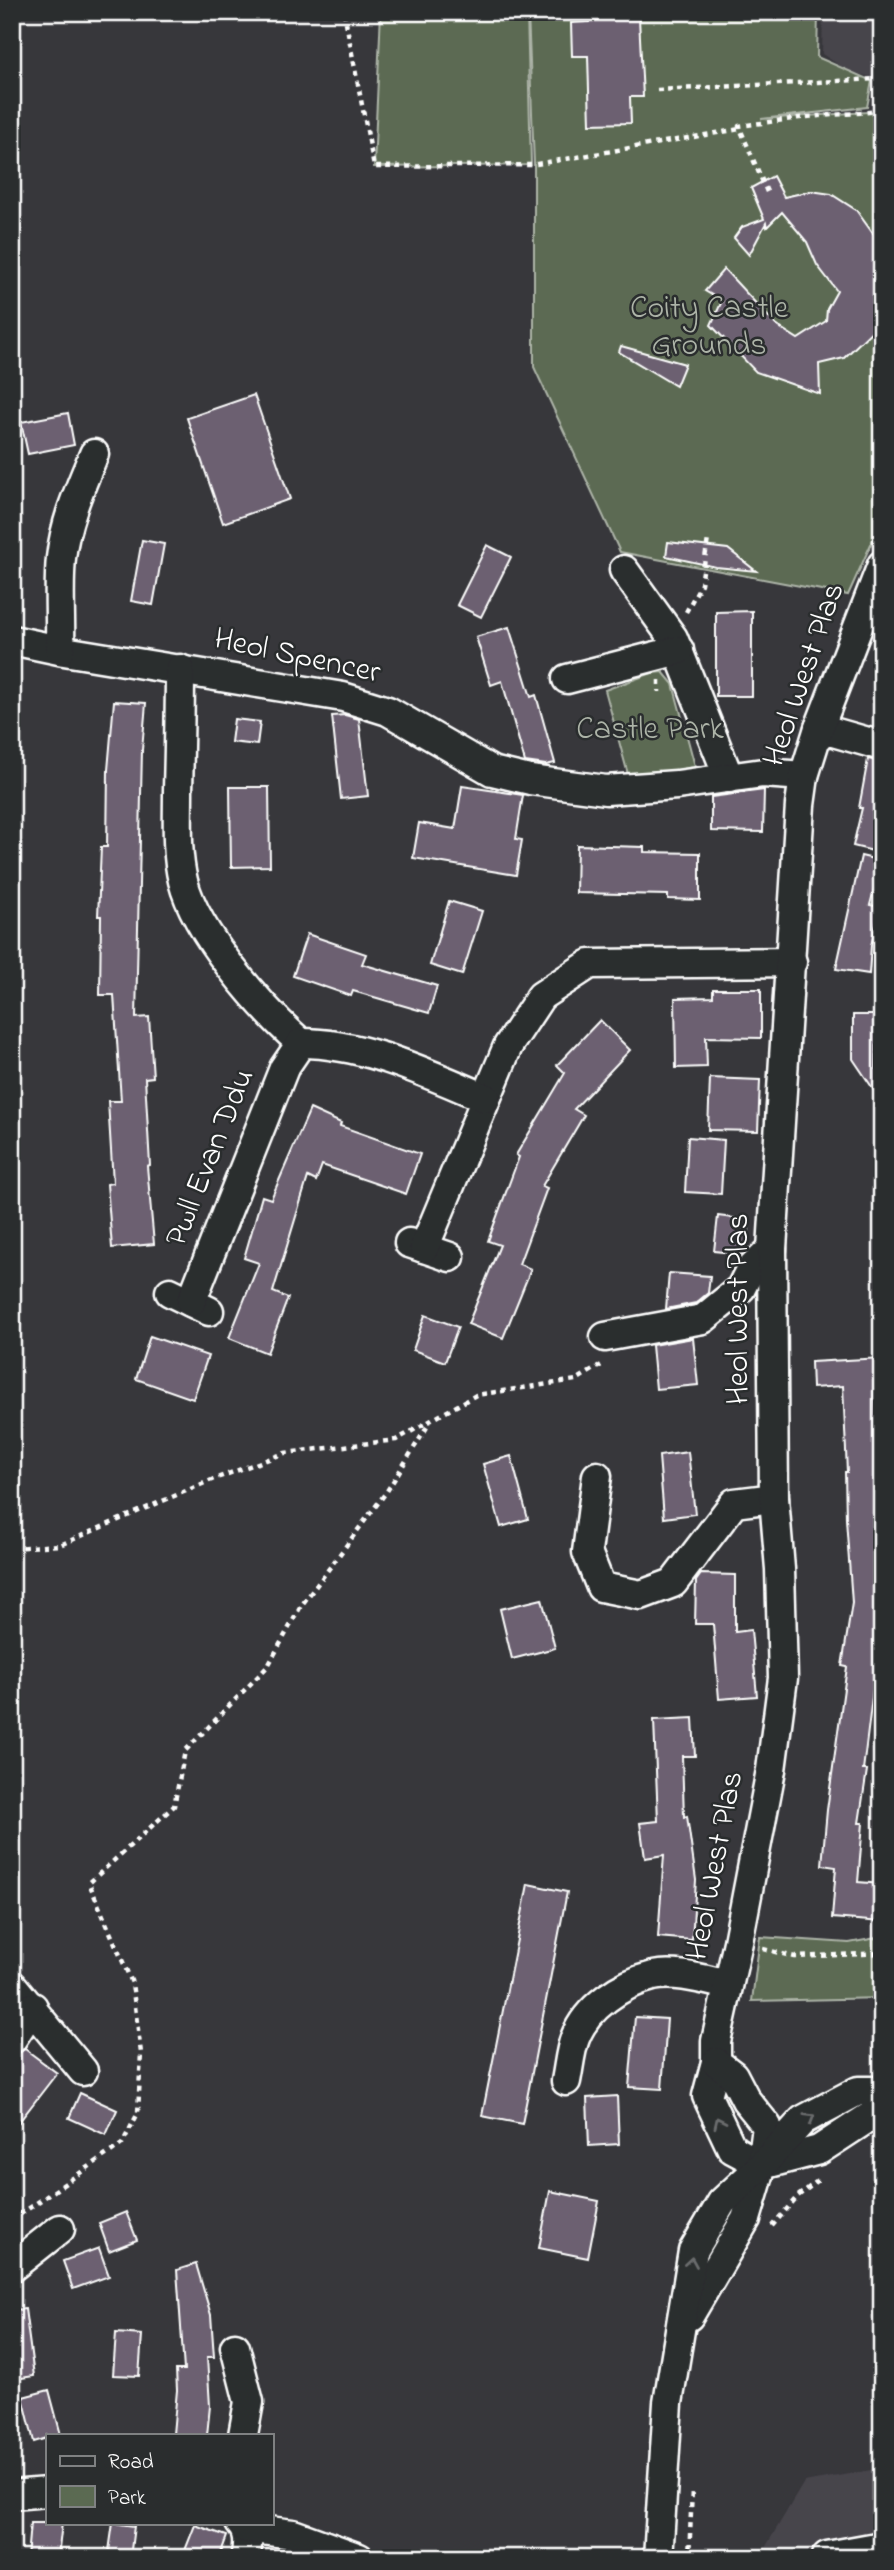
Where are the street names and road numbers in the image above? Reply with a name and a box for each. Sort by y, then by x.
street label: Heol West Plas [752,577,858,773]
street label: Heol Spencer [210,616,384,698]
street label: Pwll Evan Ddu [154,1062,268,1254]
street label: Heol West Plas [716,1213,763,1405]
street label: Heol West Plas [675,1767,757,1965]

